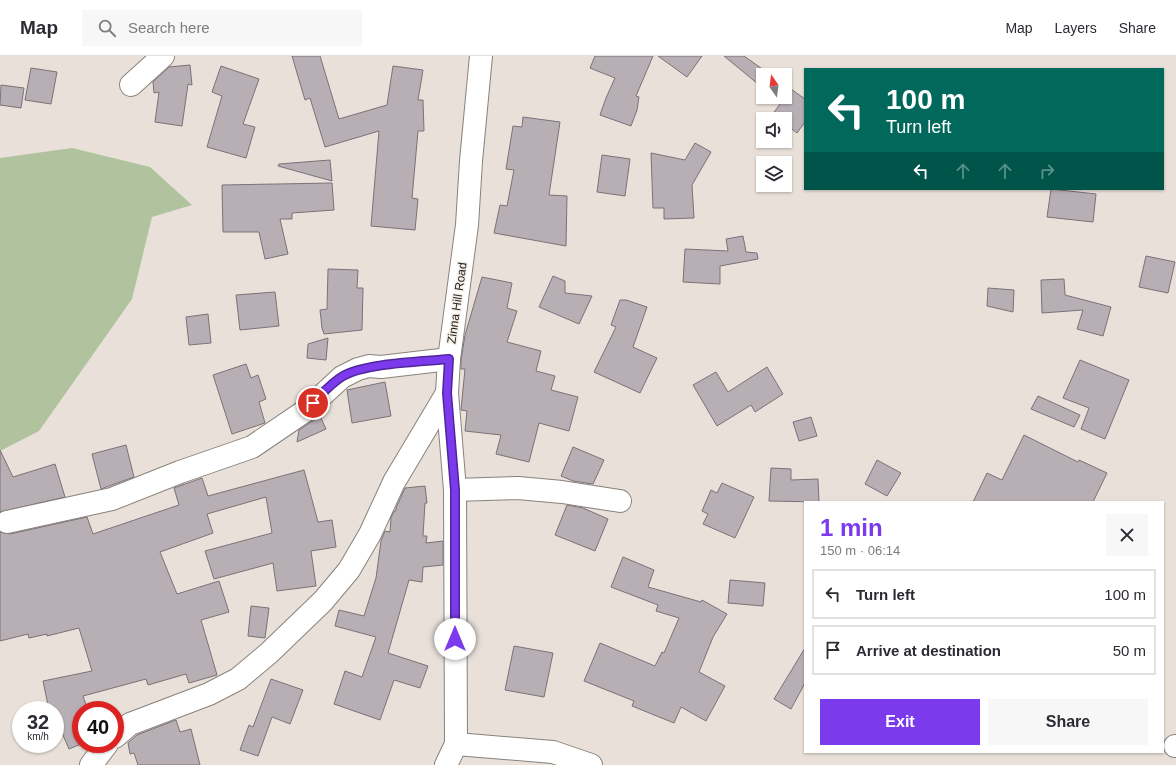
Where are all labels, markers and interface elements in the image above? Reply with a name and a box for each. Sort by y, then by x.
search box [82,10,362,46]
text: Map [20,17,58,38]
icon: search [96,17,118,39]
text: Search here [128,19,210,36]
text: Map [1005,20,1033,36]
text: Layers [1055,20,1097,36]
text: Share [1119,20,1156,36]
north arrow [756,68,792,104]
map controls [756,68,792,192]
icon: left [820,84,872,136]
text: 100 m [886,84,965,115]
button: sound [756,112,792,148]
text: Turn left [886,117,951,137]
button: layers [756,156,792,192]
icon: left [910,160,932,182]
icon: ahead [952,160,974,182]
icon: ahead [994,160,1016,182]
icon: right [1036,160,1058,182]
street label: Zinna Hill Road [444,261,470,345]
pin [296,386,330,420]
icon: arrive [302,392,324,414]
text: 1 min [820,514,883,541]
button: close [1106,514,1148,556]
text: 150 m · 06:14 [820,543,900,558]
icon: left [822,583,844,605]
text: Turn left [856,586,915,603]
text: 100 m [1104,586,1146,603]
position arrow [434,618,476,660]
icon: arrive [822,639,844,661]
text: Arrive at destination [856,642,1001,659]
text: 50 m [1113,642,1146,659]
button: Exit [820,699,980,745]
button: Share [988,699,1148,745]
speed limit sign: 40 [72,701,124,753]
text: 32 [27,711,49,733]
text: km/h [27,731,49,742]

